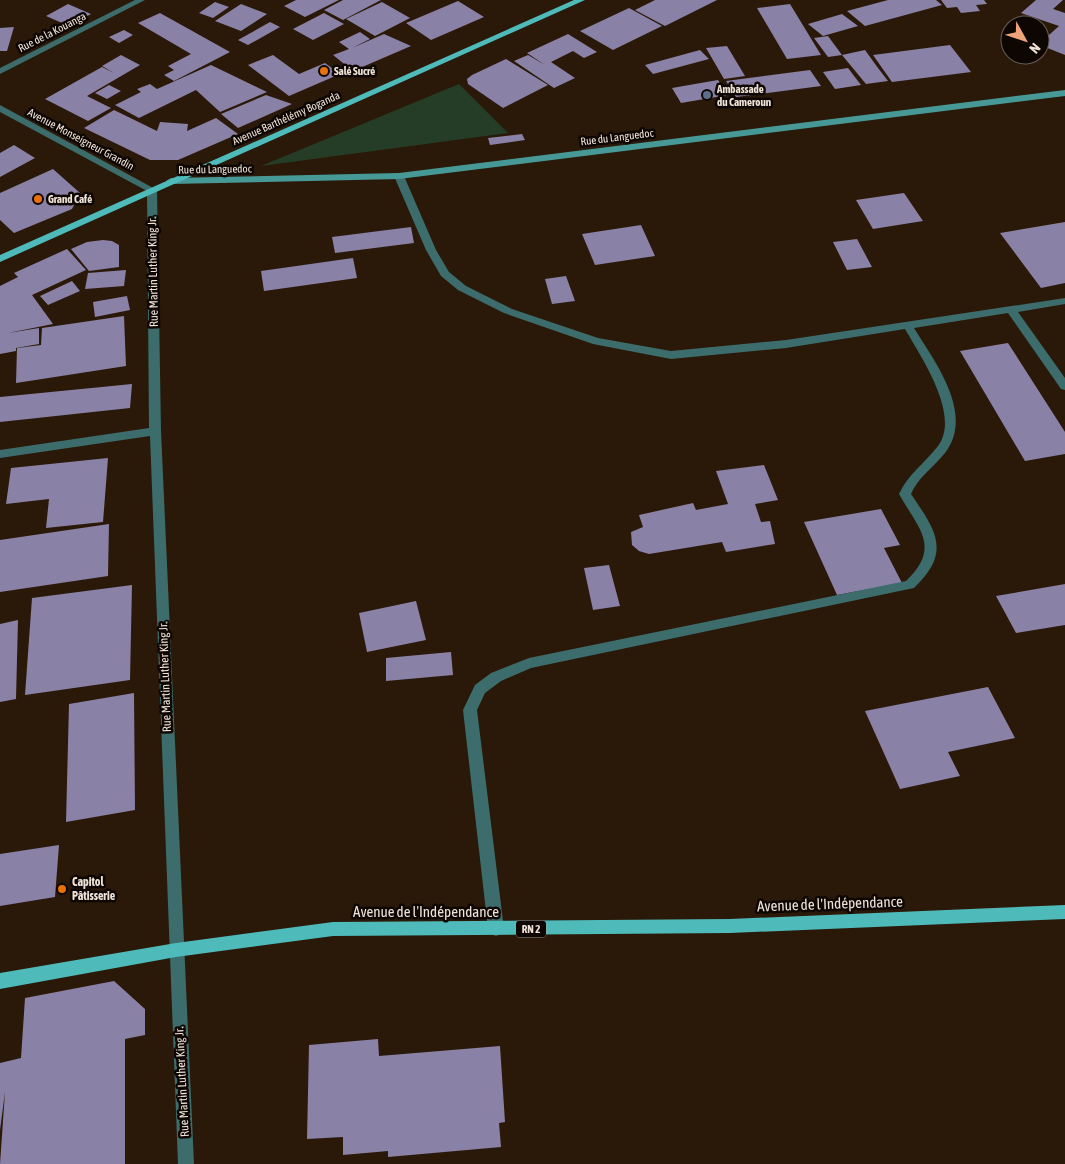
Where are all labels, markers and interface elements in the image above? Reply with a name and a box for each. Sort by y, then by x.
street label: Rue de la Kouanga [16,10,88,54]
north arrow [1000,15,1050,65]
text: N [1026,40,1044,57]
marker: Salé Sucré [318,65,330,77]
place label: Salé Sucré [334,65,375,77]
place label: Ambassade du Cameroun [716,83,771,108]
street label: Avenue Barthélémy Boganda [230,89,342,147]
marker: Ambassade du Cameroun [701,89,713,101]
street label: Avenue Monseigneur Grandin [26,106,136,172]
street label: Rue du Languedoc [580,126,655,147]
street label: Rue du Languedoc [178,162,253,176]
marker: Grand Café [32,193,44,205]
place label: Grand Café [48,193,92,205]
street label: Rue Martin Luther King Jr. [145,217,161,327]
street label: Rue Martin Luther King Jr. [156,622,174,732]
place label: Capitol Pâtisserie [72,875,116,903]
marker: Capitol Pâtisserie [56,883,68,895]
street label: Avenue de l'Indépendance [757,892,903,915]
street label: Avenue de l'Indépendance [353,903,499,920]
road number: RN 2 [516,921,546,938]
street label: Rue Martin Luther King Jr. [172,1027,192,1137]

